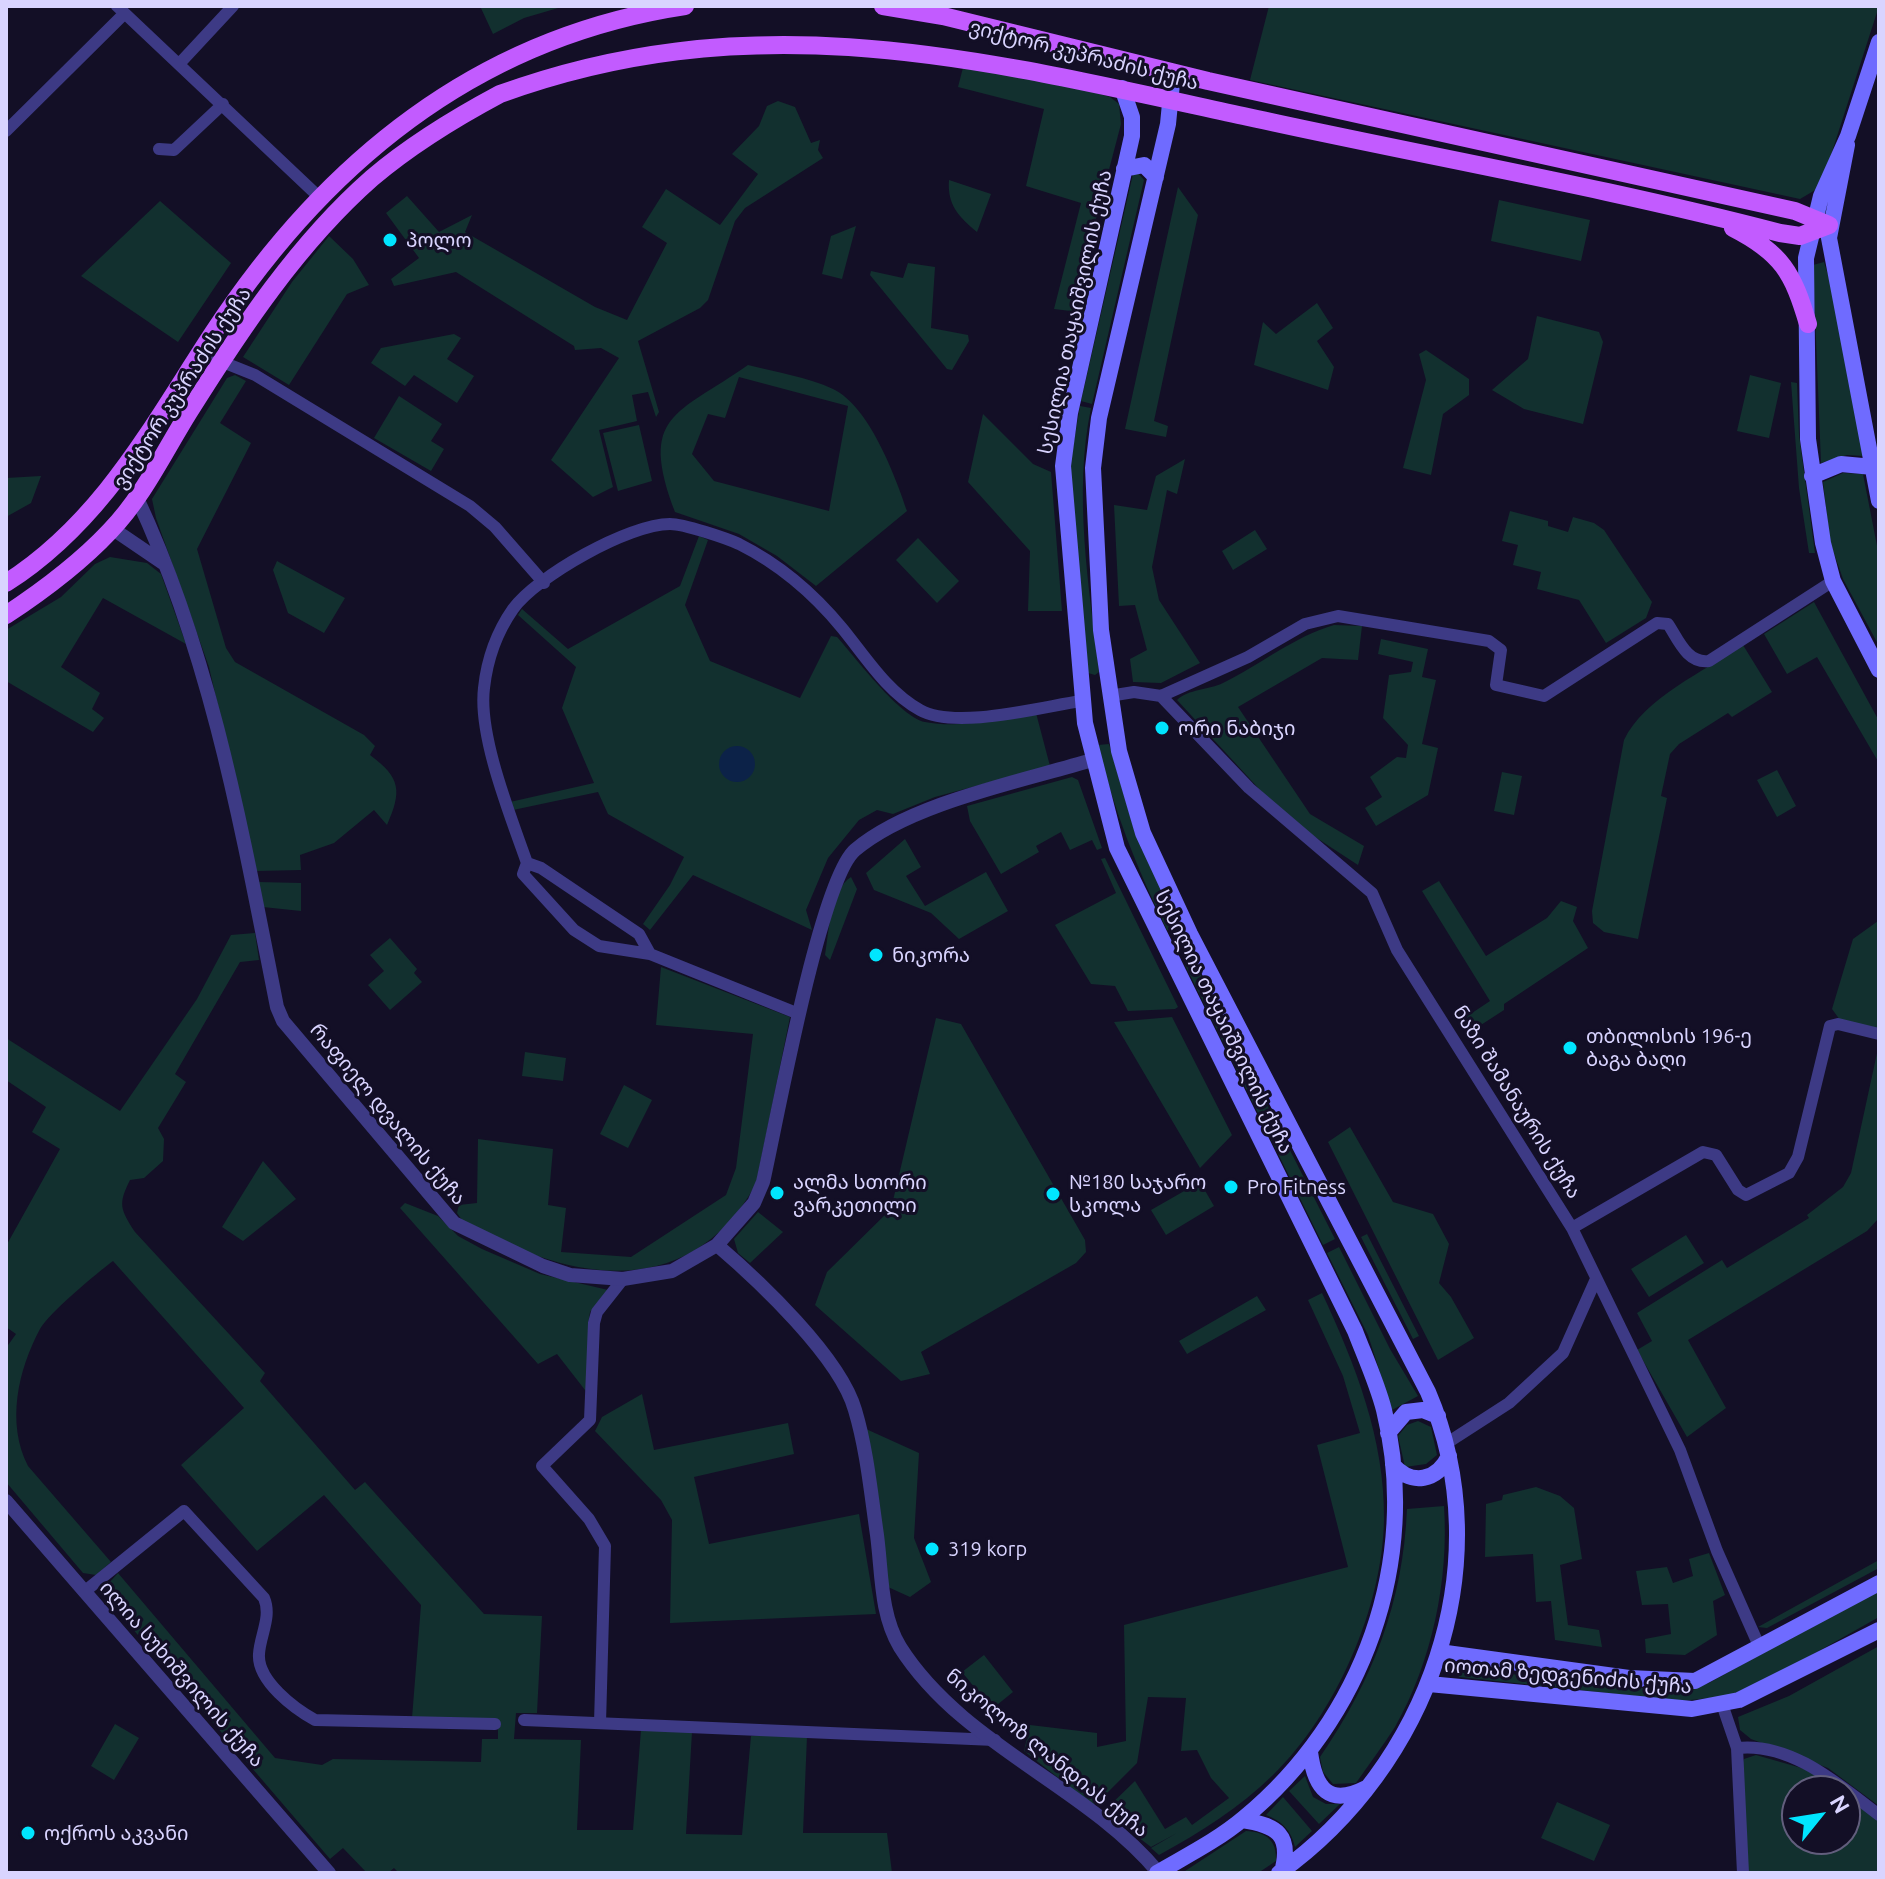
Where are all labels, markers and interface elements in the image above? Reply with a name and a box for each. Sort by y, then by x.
street label: ვიქტორ კუპრაძის ქუჩა [967,15,1201,95]
street label: სესილია თაყაიშვილის ქუჩა [1033,168,1117,456]
place label: პოლო [406,228,471,252]
marker: პოლო [381,231,399,249]
street label: ვიქტორ კუპრაძის ქუჩა [108,283,256,493]
place label: ორი ნაბიჯი [1178,716,1295,740]
marker: ორი ნაბიჯი [1153,719,1171,737]
street label: სესილია თაყაიშვილის ქუჩა [1150,886,1298,1158]
place label: ნიკორა [892,943,970,967]
marker: ნიკორა [867,946,885,964]
street label: ნაზი შამანაურის ქუჩა [1448,1001,1586,1203]
street label: რაფიელ დვალის ქუჩა [305,1018,471,1210]
place label: თბილისის 196-ე ბაგა ბაღი [1586,1024,1752,1071]
marker: თბილისის 196-ე ბაგა ბაღი [1561,1039,1579,1057]
place label: ალმა სთორი ვარკეთილი [793,1170,927,1217]
place label: №180 საჯარო სკოლა [1069,1170,1206,1217]
place label: Pro Fitness [1247,1175,1346,1199]
marker: Pro Fitness [1222,1178,1240,1196]
marker: ალმა სთორი ვარკეთილი [768,1184,786,1202]
marker: №180 საჯარო სკოლა [1044,1185,1062,1203]
place label: 319 korp [948,1537,1027,1561]
marker: 319 korp [923,1540,941,1558]
street label: ილია სუხიშვილის ქუჩა [95,1576,269,1772]
street label: იოთამ ზედგენიძის ქუჩა [1443,1653,1693,1699]
street label: ნიკოლოზ ლანდიას ქუჩა [941,1664,1153,1842]
north arrow [1781,1775,1861,1855]
text: N [1826,1790,1855,1817]
place label: ოქროს აკვანი [44,1821,189,1845]
marker: ოქროს აკვანი [19,1824,37,1842]

